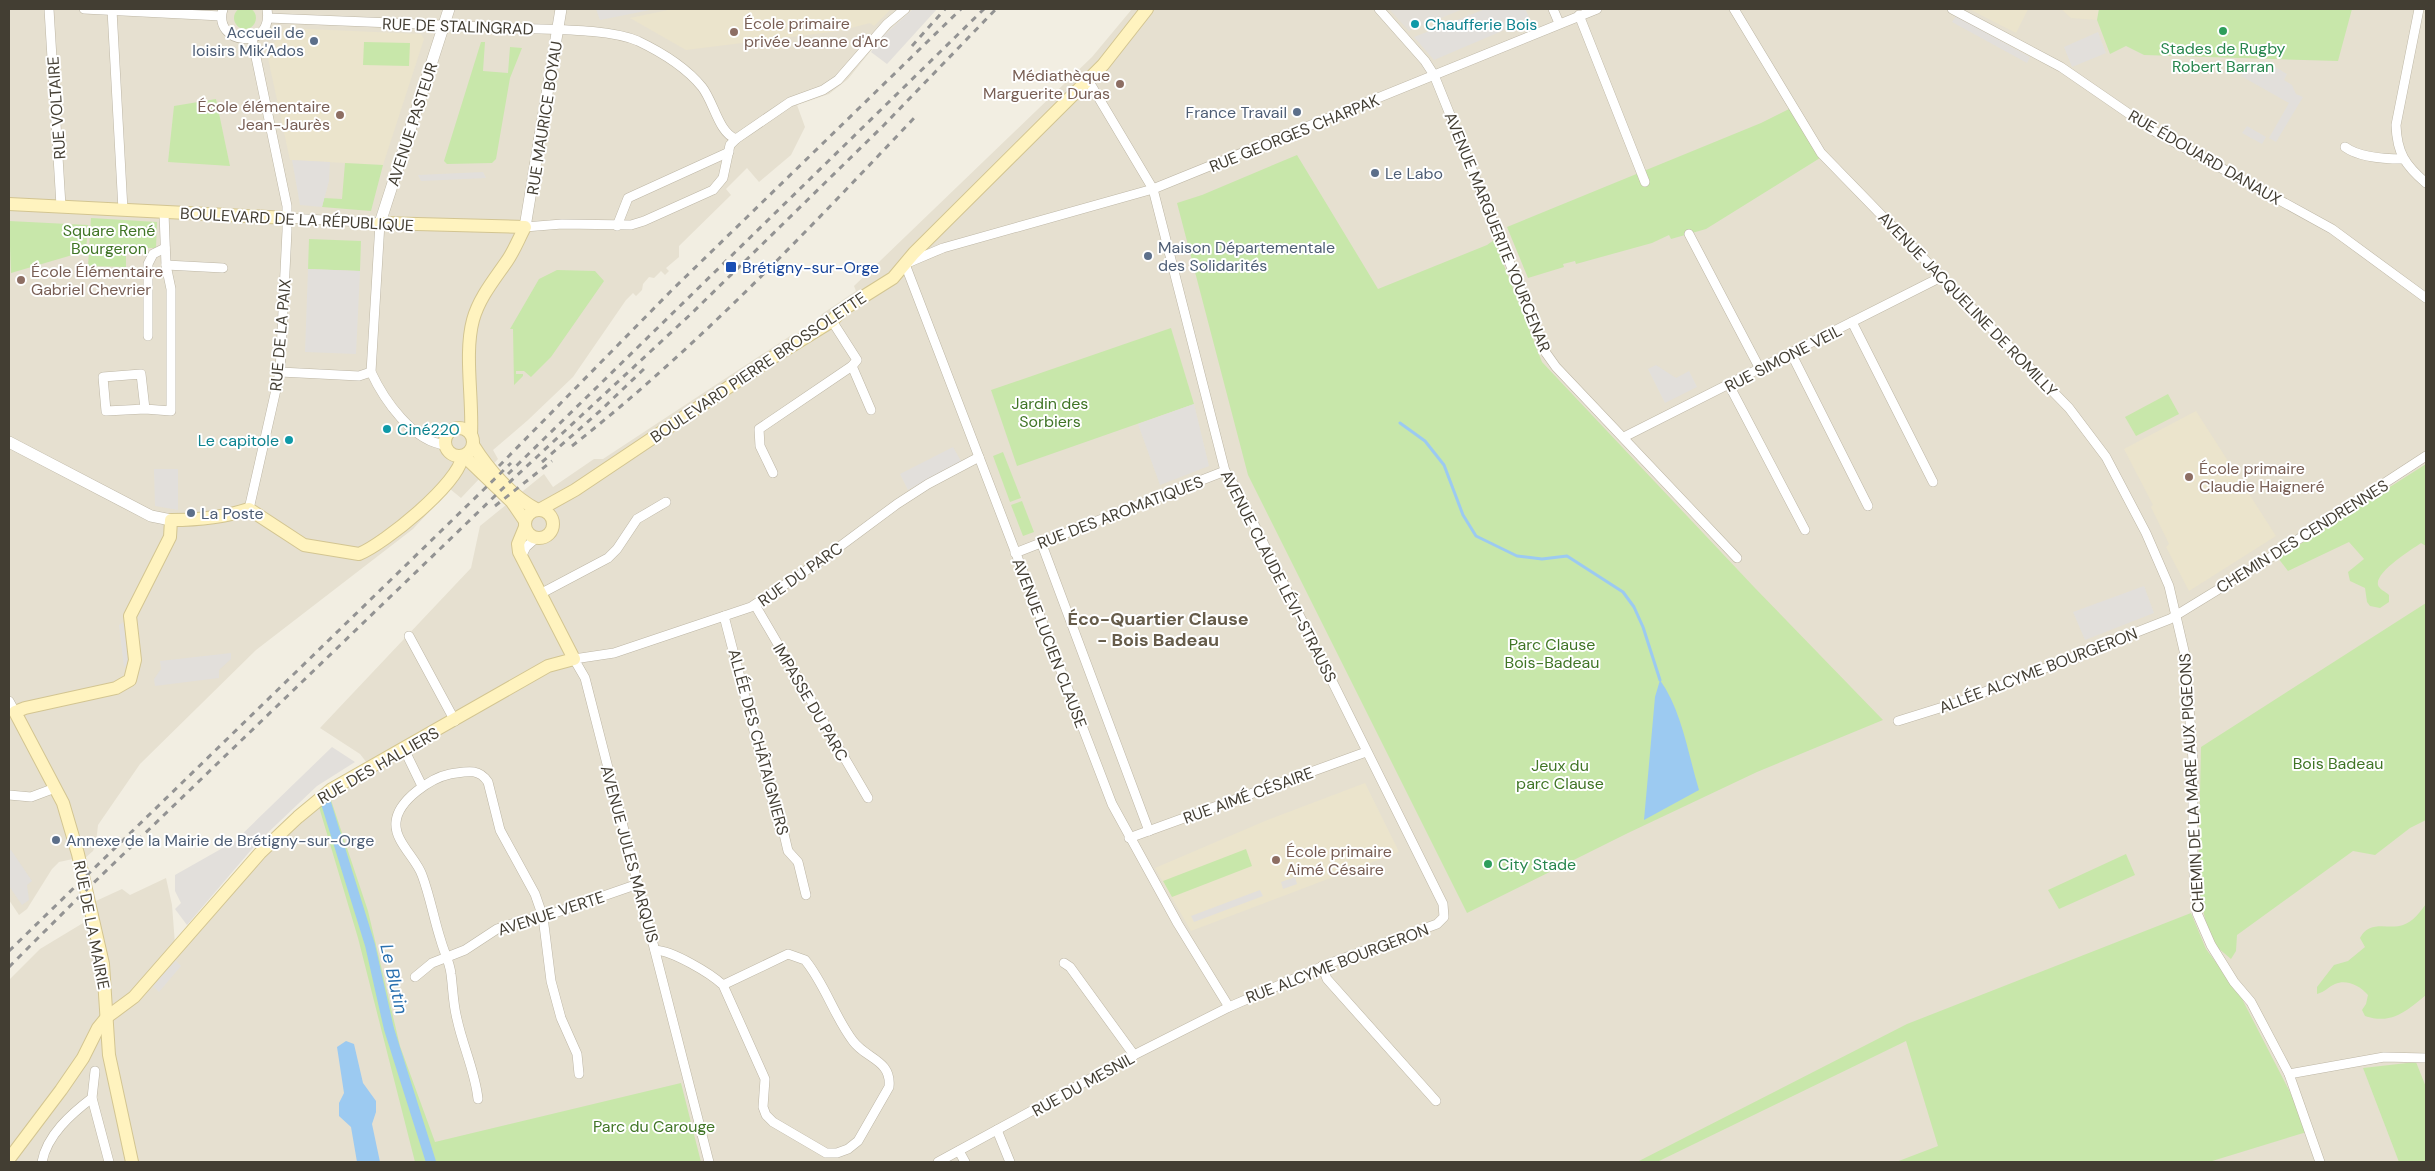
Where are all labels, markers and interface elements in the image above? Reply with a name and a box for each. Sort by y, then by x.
street label: RUE DE STALINGRAD [382,13,534,40]
place label: École primaire privée Jeanne d'Arc [744,13,889,52]
place label: Chaufferie Bois [1425,14,1537,35]
marker: Chaufferie Bois [1409,18,1421,30]
place label: Accueil de loisirs Mik'Ados [192,22,304,61]
marker: Stades de Rugby Robert Barran [2217,25,2229,37]
marker: École primaire privée Jeanne d'Arc [728,26,740,38]
marker: Accueil de loisirs Mik'Ados [308,35,320,47]
place label: Stades de Rugby Robert Barran [2161,38,2286,77]
street label: RUE MAURICE BOYAU [522,40,567,196]
street label: RUE VOLTAIRE [42,56,71,160]
street label: AVENUE PASTEUR [383,59,442,189]
place label: Médiathèque Marguerite Duras [983,65,1110,104]
marker: Médiathèque Marguerite Duras [1114,78,1126,90]
street label: RUE GEORGES CHARPAK [1206,90,1382,177]
place label: École élémentaire Jean-Jaurès [198,96,330,135]
place label: France Travail [1186,102,1287,123]
street label: RUE ÉDOUARD DANAUX [2124,105,2285,210]
marker: France Travail [1291,106,1303,118]
marker: École élémentaire Jean-Jaurès [334,109,346,121]
street label: AVENUE MARGUERITE YOURCENAR [1440,109,1555,355]
place label: Le Labo [1385,163,1443,184]
marker: Le Labo [1369,167,1381,179]
street label: BOULEVARD DE LA RÉPUBLIQUE [179,203,414,236]
street label: AVENUE JACQUELINE DE ROMILLY [1874,207,2062,401]
park label: Square René Bourgeron [63,220,155,259]
place label: Maison Départementale des Solidarités [1158,237,1335,276]
marker: Maison Départementale des Solidarités [1142,250,1154,262]
place label: Brétigny-sur-Orge [742,257,879,278]
marker: Brétigny-sur-Orge [724,260,738,274]
place label: École Élémentaire Gabriel Chevrier [31,261,163,300]
marker: École Élémentaire Gabriel Chevrier [15,274,27,286]
street label: RUE DE LA PAIX [265,278,296,392]
street label: BOULEVARD PIERRE BROSSOLETTE [646,287,870,448]
street label: RUE SIMONE VEIL [1721,320,1845,397]
park label: Jardin des Sorbiers [1012,393,1088,432]
place label: Ciné220 [397,419,460,440]
marker: Ciné220 [381,423,393,435]
place label: Le capitole [198,430,279,451]
marker: Le capitole [283,434,295,446]
place label: École primaire Claudie Haigneré [2199,458,2324,497]
street label: AVENUE CLAUDE LÉVI-STRAUSS [1216,466,1341,686]
street label: RUE DES AROMATIQUES [1034,471,1206,554]
marker: École primaire Claudie Haigneré [2183,471,2195,483]
street label: CHEMIN DES CENDRENNES [2212,475,2392,598]
place label: La Poste [201,503,264,524]
marker: La Poste [185,507,197,519]
street label: RUE DU PARC [754,538,847,611]
street label: AVENUE LUCIEN CLAUSE [1007,555,1092,731]
district label: Éco-Quartier Clause - Bois Badeau [1067,607,1249,652]
street label: ALLÉE ALCYME BOURGERON [1936,623,2140,718]
park label: Parc Clause Bois-Badeau [1504,634,1600,673]
street label: IMPASSE DU PARC [768,640,853,765]
street label: ALLÉE DES CHÂTAIGNIERS [724,647,794,838]
street label: CHEMIN DE LA MARE AUX PIGEONS [2174,653,2209,913]
street label: RUE DES HALLIERS [314,722,443,809]
park label: Bois Badeau [2293,753,2383,774]
park label: Jeux du parc Clause [1516,755,1604,794]
street label: RUE AIMÉ CÉSAIRE [1180,762,1316,829]
street label: AVENUE JULES MARQUIS [596,763,663,945]
place label: Annexe de la Mairie de Brétigny-sur-Orge [66,830,374,851]
marker: Annexe de la Mairie de Brétigny-sur-Orge [50,834,62,846]
place label: École primaire Aimé Césaire [1286,841,1392,880]
marker: École primaire Aimé Césaire [1270,854,1282,866]
place label: City Stade [1498,854,1576,875]
marker: City Stade [1482,858,1494,870]
street label: RUE DE LA MAIRIE [69,859,114,991]
street label: AVENUE VERTE [495,886,607,941]
street label: RUE ALCYME BOURGERON [1243,919,1432,1008]
water label: Le Blutin [374,942,414,1016]
street label: RUE DU MESNIL [1028,1048,1138,1121]
park label: Parc du Carouge [593,1116,715,1137]

